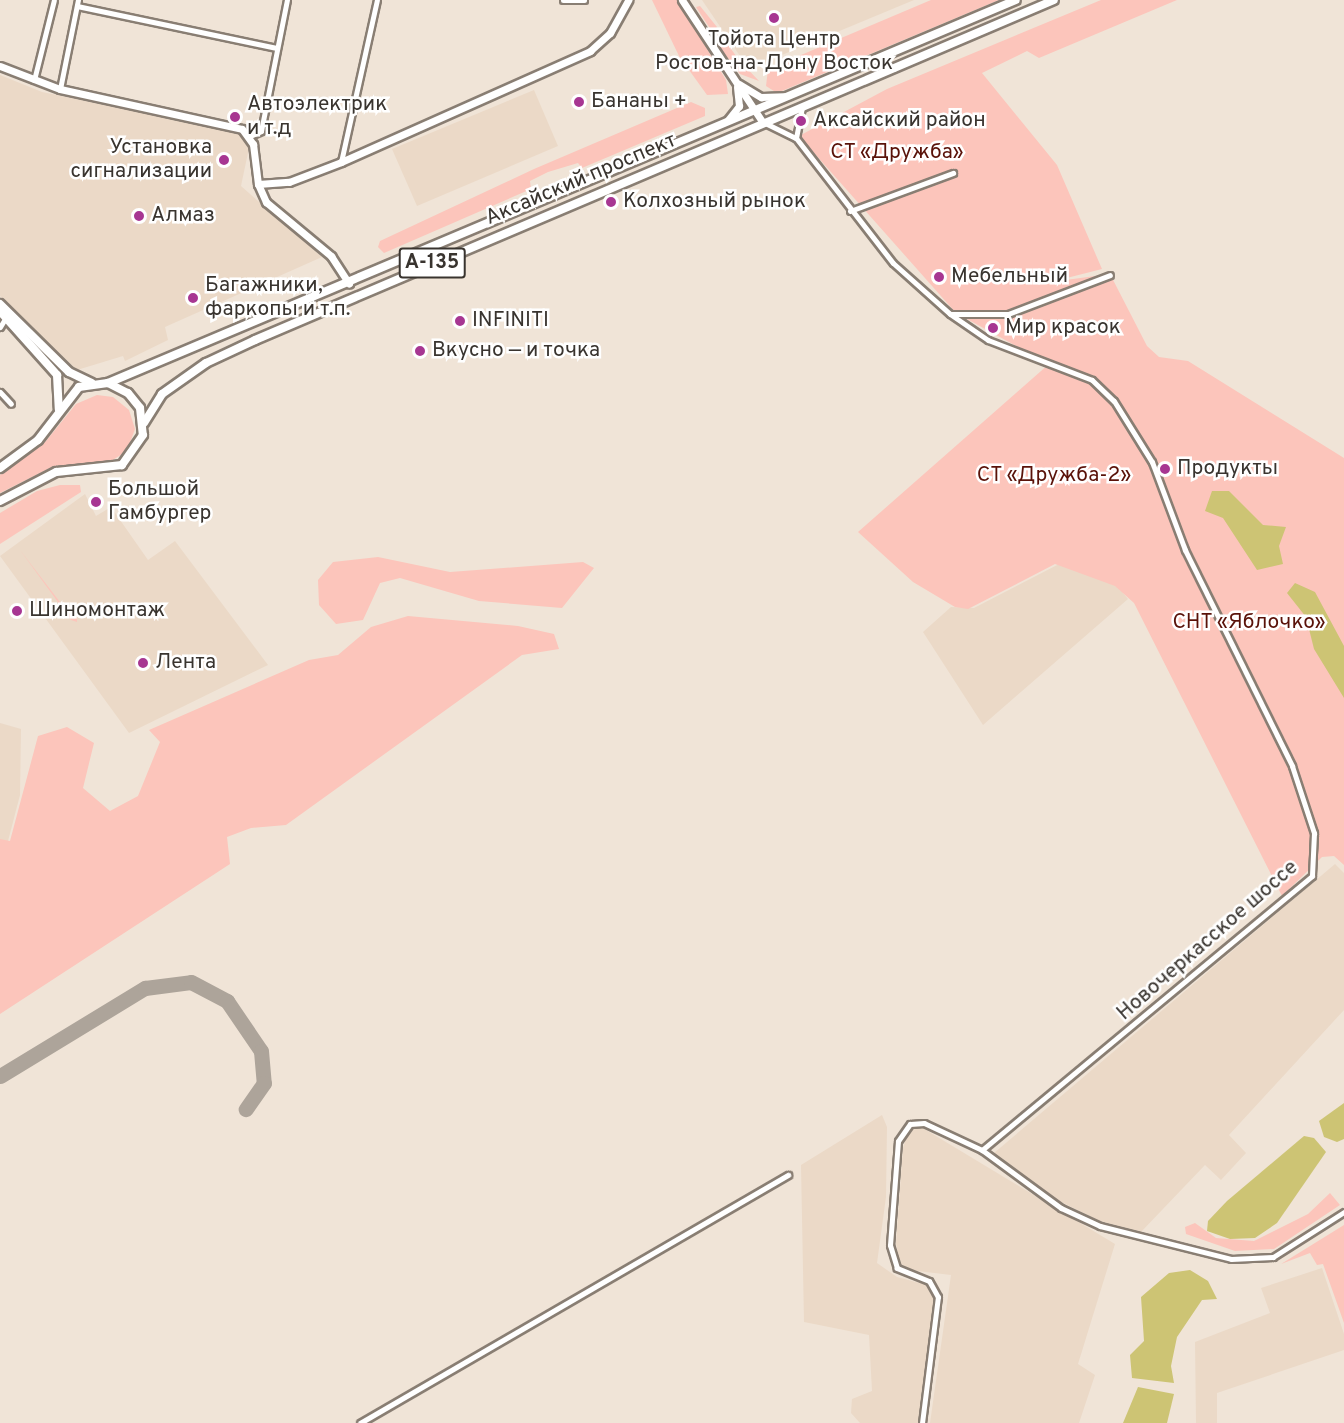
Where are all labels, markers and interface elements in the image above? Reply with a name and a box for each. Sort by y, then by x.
marker: Тойота Центр Ростов-на-Дону Восток [767,11,781,25]
place label: Тойота Центр Ростов-на-Дону Восток [655,27,893,77]
place label: Бананы + [591,89,687,115]
place label: Автоэлектрик и т.д [247,92,387,142]
marker: Бананы + [572,95,586,109]
place label: Аксайский район [813,108,986,134]
marker: Автоэлектрик и т.д [228,110,242,124]
marker: Аксайский район [794,114,808,128]
street label: Аксайский проспект [482,128,680,232]
place label: Установка сигнализации [70,135,212,185]
park label: СТ «Дружба» [830,140,964,166]
marker: Установка сигнализации [217,153,231,167]
place label: Колхозный рынок [623,189,806,215]
marker: Колхозный рынок [604,195,618,209]
place label: Алмаз [151,203,215,229]
marker: Алмаз [132,209,146,223]
road number: А-135 [398,246,466,280]
place label: Мебельный [951,264,1068,290]
marker: Мебельный [932,270,946,284]
place label: Багажники, фаркопы и т.п. [205,273,350,323]
marker: Багажники, фаркопы и т.п. [186,291,200,305]
place label: INFINITI [472,308,549,334]
marker: INFINITI [453,314,467,328]
place label: Мир красок [1005,315,1121,341]
marker: Мир красок [986,321,1000,335]
place label: Вкусно — и точка [432,338,600,364]
marker: Вкусно — и точка [413,344,427,358]
place label: Продукты [1177,456,1278,482]
marker: Продукты [1158,462,1172,476]
park label: СТ «Дружба-2» [976,463,1132,489]
place label: Большой Гамбургер [108,477,211,527]
marker: Большой Гамбургер [89,495,103,509]
place label: Шиномонтаж [29,598,165,624]
marker: Шиномонтаж [10,604,24,618]
park label: СНТ «Яблочко» [1172,610,1326,636]
place label: Лента [155,650,216,676]
marker: Лента [136,656,150,670]
street label: Новочеркасское шоссе [1112,856,1304,1026]

